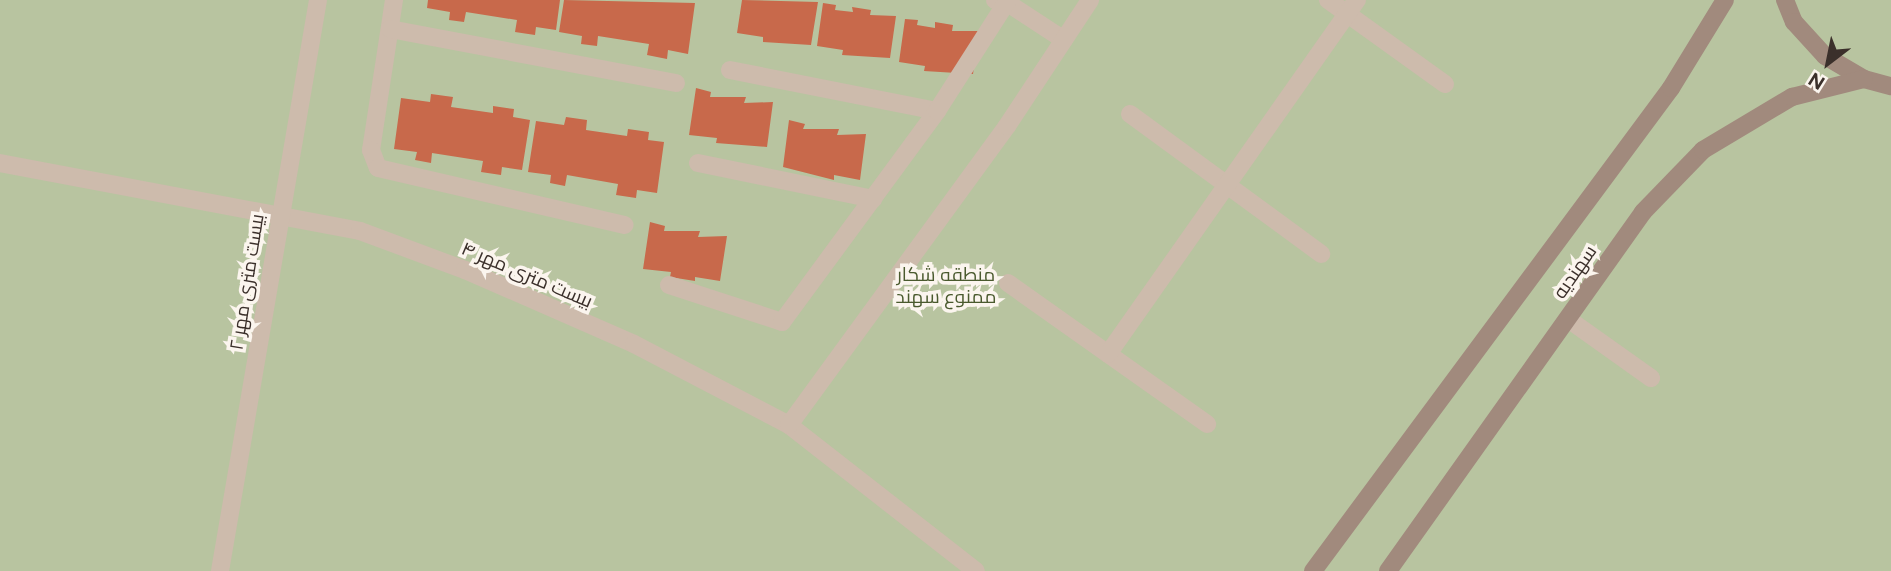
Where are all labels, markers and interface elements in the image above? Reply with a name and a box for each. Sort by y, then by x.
north arrow [1793,28,1863,98]
text: N [1804,68,1829,95]
street label: بیست متری مهر ۲ [225,212,269,352]
street label: بیست متری مهر ۴ [458,237,596,313]
street label: سهندیه [1548,241,1602,303]
park label: منطقه شکار ممنوع سهند [896,264,996,308]

